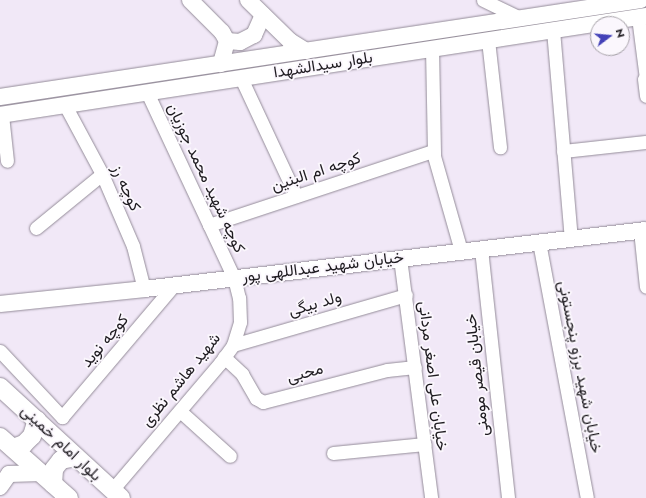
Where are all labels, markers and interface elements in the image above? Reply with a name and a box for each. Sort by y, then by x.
north arrow [590,16,630,56]
text: N [612,27,629,39]
street label: بلوار سیدالشهدا [272,48,374,82]
street label: کوچه شهید محمد جوزیان [163,100,249,256]
street label: کوچه ام البنین [269,148,363,196]
street label: کوچه رز [107,162,145,214]
street label: خیابان شهید عبداللهی پور [241,248,405,286]
street label: خیابان شهید برزو پنجستونی [554,279,606,455]
street label: ولد بیگی [286,287,344,321]
street label: خیابان علی اصغر مردانی [414,300,452,452]
street label: کوچه نوید [77,311,133,371]
street label: خیابان قیصر مومنی [461,313,493,437]
street label: شهید هاشم نظری [137,329,225,431]
street label: محبی [285,359,325,387]
street label: بلوار امام خمینی [17,401,105,485]

